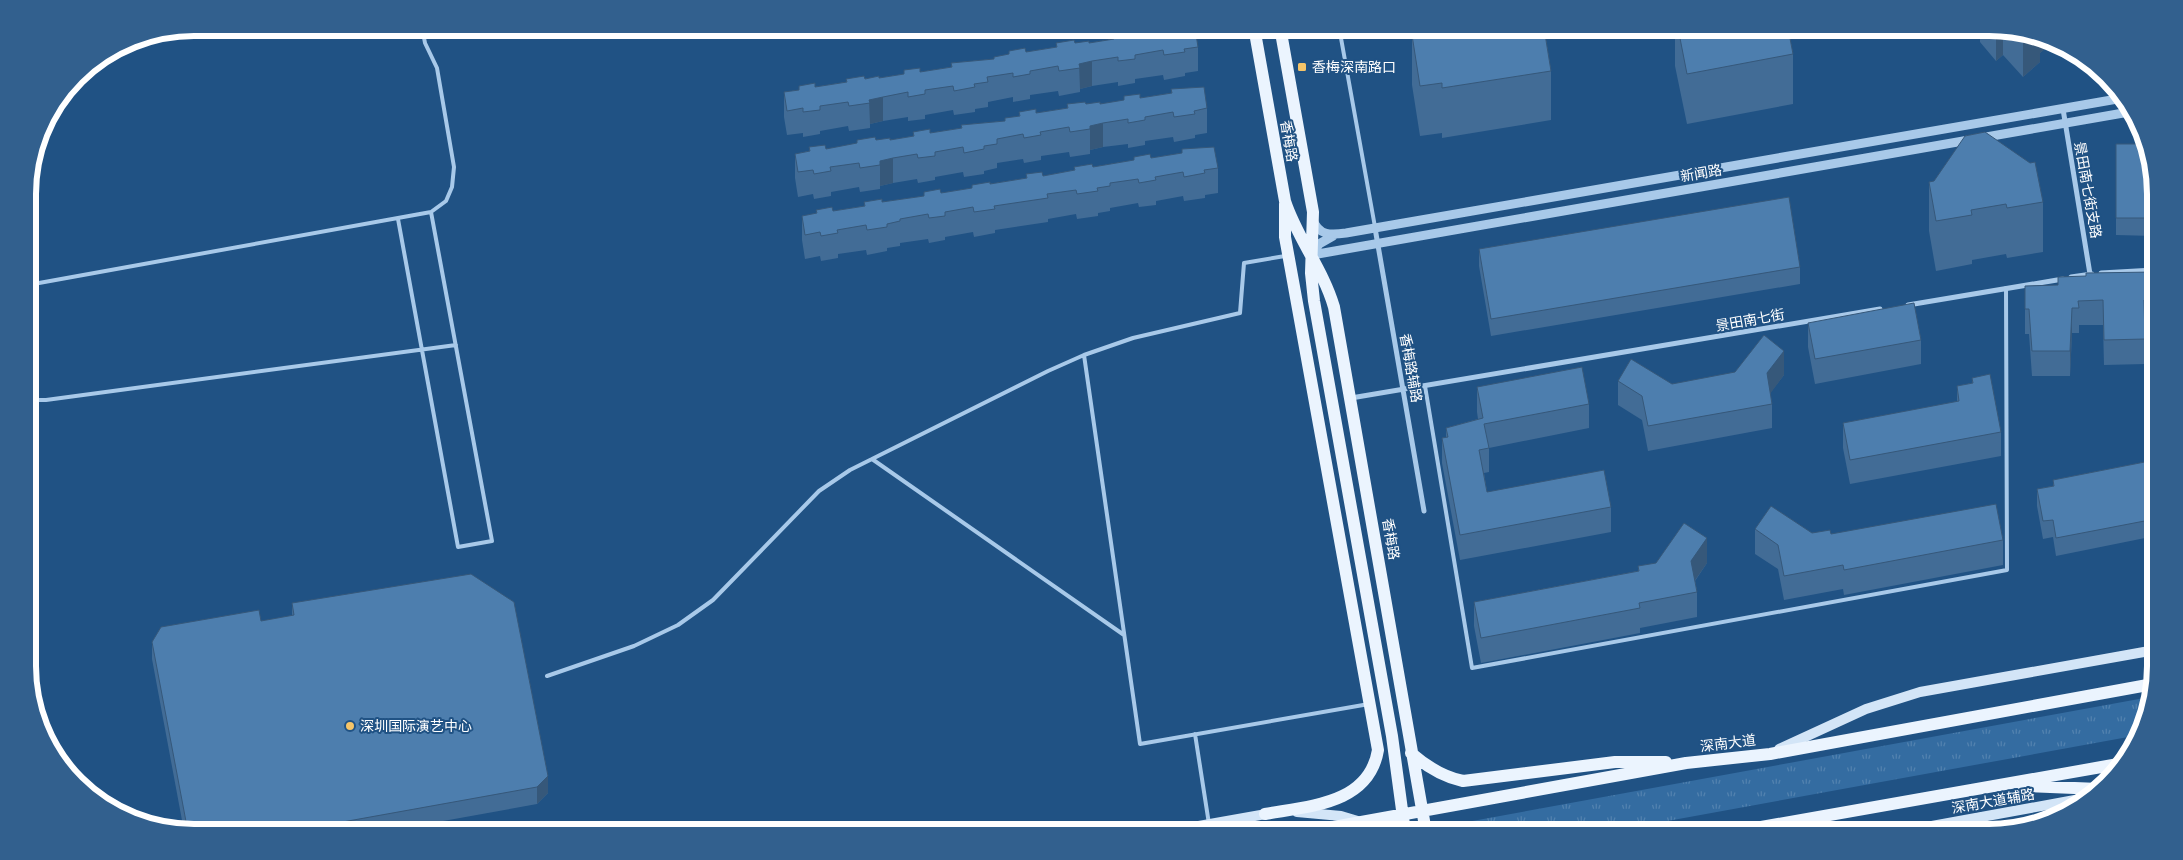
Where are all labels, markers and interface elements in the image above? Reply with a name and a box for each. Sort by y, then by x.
place label: 香梅深南路口 [1312,58,1396,76]
marker: 香梅深南路口 [1296,61,1308,73]
street label: 香梅路 [1276,119,1302,163]
street label: 景田南七街支路 [2071,140,2105,240]
street label: 新闻路 [1679,160,1723,186]
street label: 景田南七街 [1714,305,1786,335]
street label: 香梅路辅路 [1396,332,1426,404]
street label: 香梅路 [1378,517,1404,561]
place label: 深圳国际演艺中心 [360,717,472,735]
marker: 深圳国际演艺中心 [344,720,356,732]
street label: 深南大道 [1699,731,1757,755]
street label: 深南大道辅路 [1950,785,2036,817]

